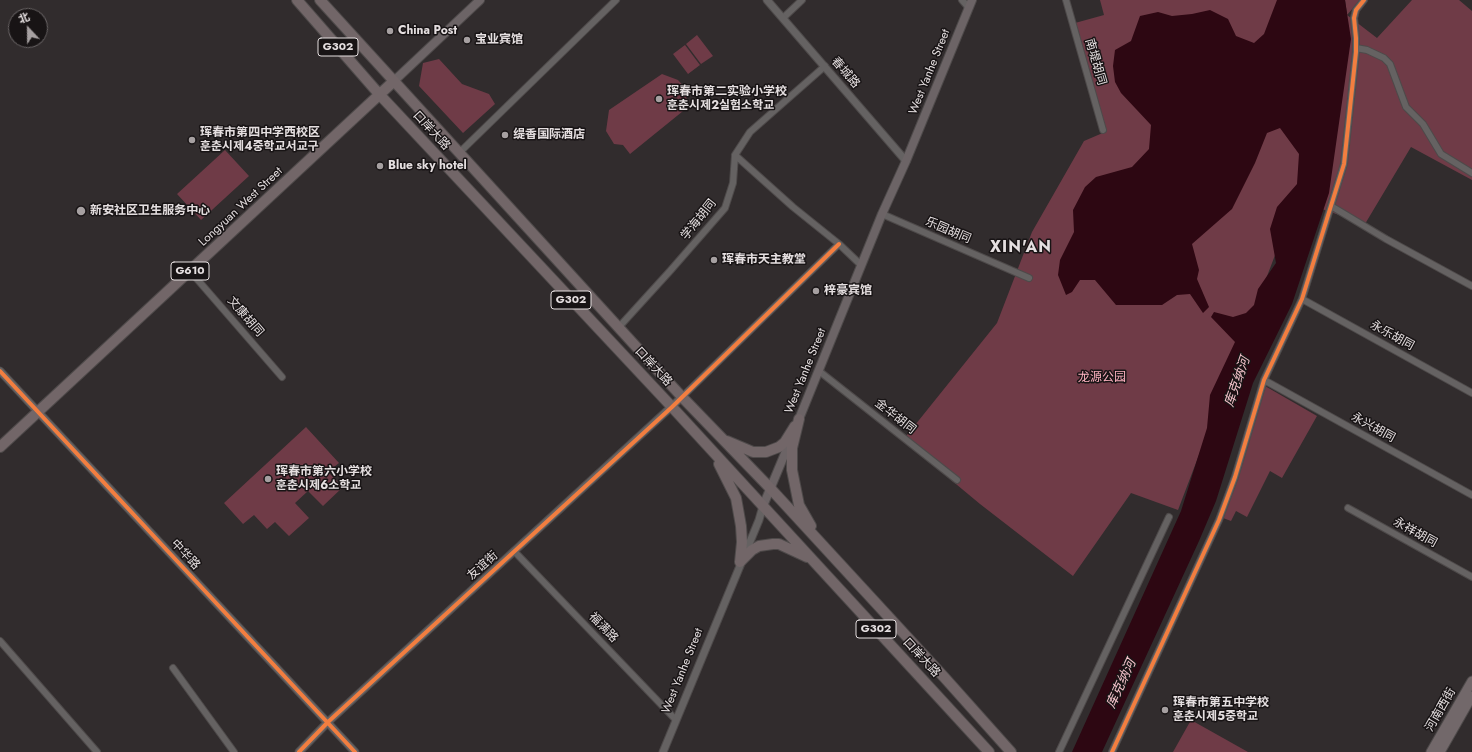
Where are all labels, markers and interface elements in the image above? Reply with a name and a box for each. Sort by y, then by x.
north arrow [8,8,48,48]
text: 北 [16,8,32,27]
place label: China Post [398,24,457,38]
marker: China Post [385,26,395,36]
street label: West Yanhe Street [906,27,954,117]
place label: 宝业宾馆 [475,33,523,47]
marker: 宝业宾馆 [462,35,472,45]
street label: 南堤胡同 [1081,37,1109,87]
road number: G302 [318,38,358,56]
street label: 春城路 [828,55,862,91]
place label: 珲春市第二实验小学校 훈춘시제2실험소학교 [667,85,787,113]
marker: 珲春市第二实验小学校 훈춘시제2실험소학교 [654,94,664,104]
street label: 口岸大路 [409,109,453,153]
place label: 珲春市第四中学西校区 훈춘시제4중학교서교구 [200,126,320,154]
place label: 缇香国际酒店 [513,128,585,142]
marker: 缇香国际酒店 [500,130,510,140]
marker: 珲春市第四中学西校区 훈춘시제4중학교서교구 [187,135,197,145]
place label: Blue sky hotel [388,159,467,173]
marker: Blue sky hotel [375,161,385,171]
street label: Longyuan West Street [196,164,286,250]
street label: 学海胡同 [678,197,720,243]
place label: 新安社区卫生服务中心 [90,204,210,218]
marker: 新安社区卫生服务中心 [75,205,87,217]
street label: 乐园胡同 [923,215,973,247]
district label: XIN'AN [990,238,1052,258]
place label: 珲春市天主教堂 [722,253,806,267]
marker: 珲春市天主教堂 [709,255,719,265]
road number: G610 [171,262,209,280]
place label: 梓豪宾馆 [824,284,872,298]
marker: 梓豪宾馆 [811,286,821,296]
road number: G302 [551,291,591,309]
street label: 文康胡同 [224,294,266,340]
street label: 永乐胡同 [1368,318,1416,354]
street label: West Yanhe Street [782,326,830,416]
street label: 口岸大路 [631,345,675,389]
water label: 库克纳河 [1222,355,1254,409]
park label: 龙源公园 [1078,371,1126,385]
street label: 金华胡同 [872,397,918,437]
street label: 永兴胡同 [1349,410,1397,446]
place label: 珲春市第六小学校 훈춘시제6소학교 [276,465,372,493]
marker: 珲春市第六小学校 훈춘시제6소학교 [263,474,273,484]
street label: 永祥胡同 [1391,515,1439,551]
street label: 中华路 [167,537,203,573]
street label: 友谊街 [465,549,501,583]
street label: 福满路 [585,610,621,646]
road number: G302 [856,620,896,638]
street label: West Yanhe Street [659,626,707,716]
street label: 口岸大路 [899,636,943,680]
water label: 库克纳河 [1104,657,1140,711]
street label: 河南西街 [1423,686,1459,734]
place label: 珲春市第五中学校 훈춘시제5중학교 [1173,696,1269,724]
marker: 珲春市第五中学校 훈춘시제5중학교 [1160,705,1170,715]

